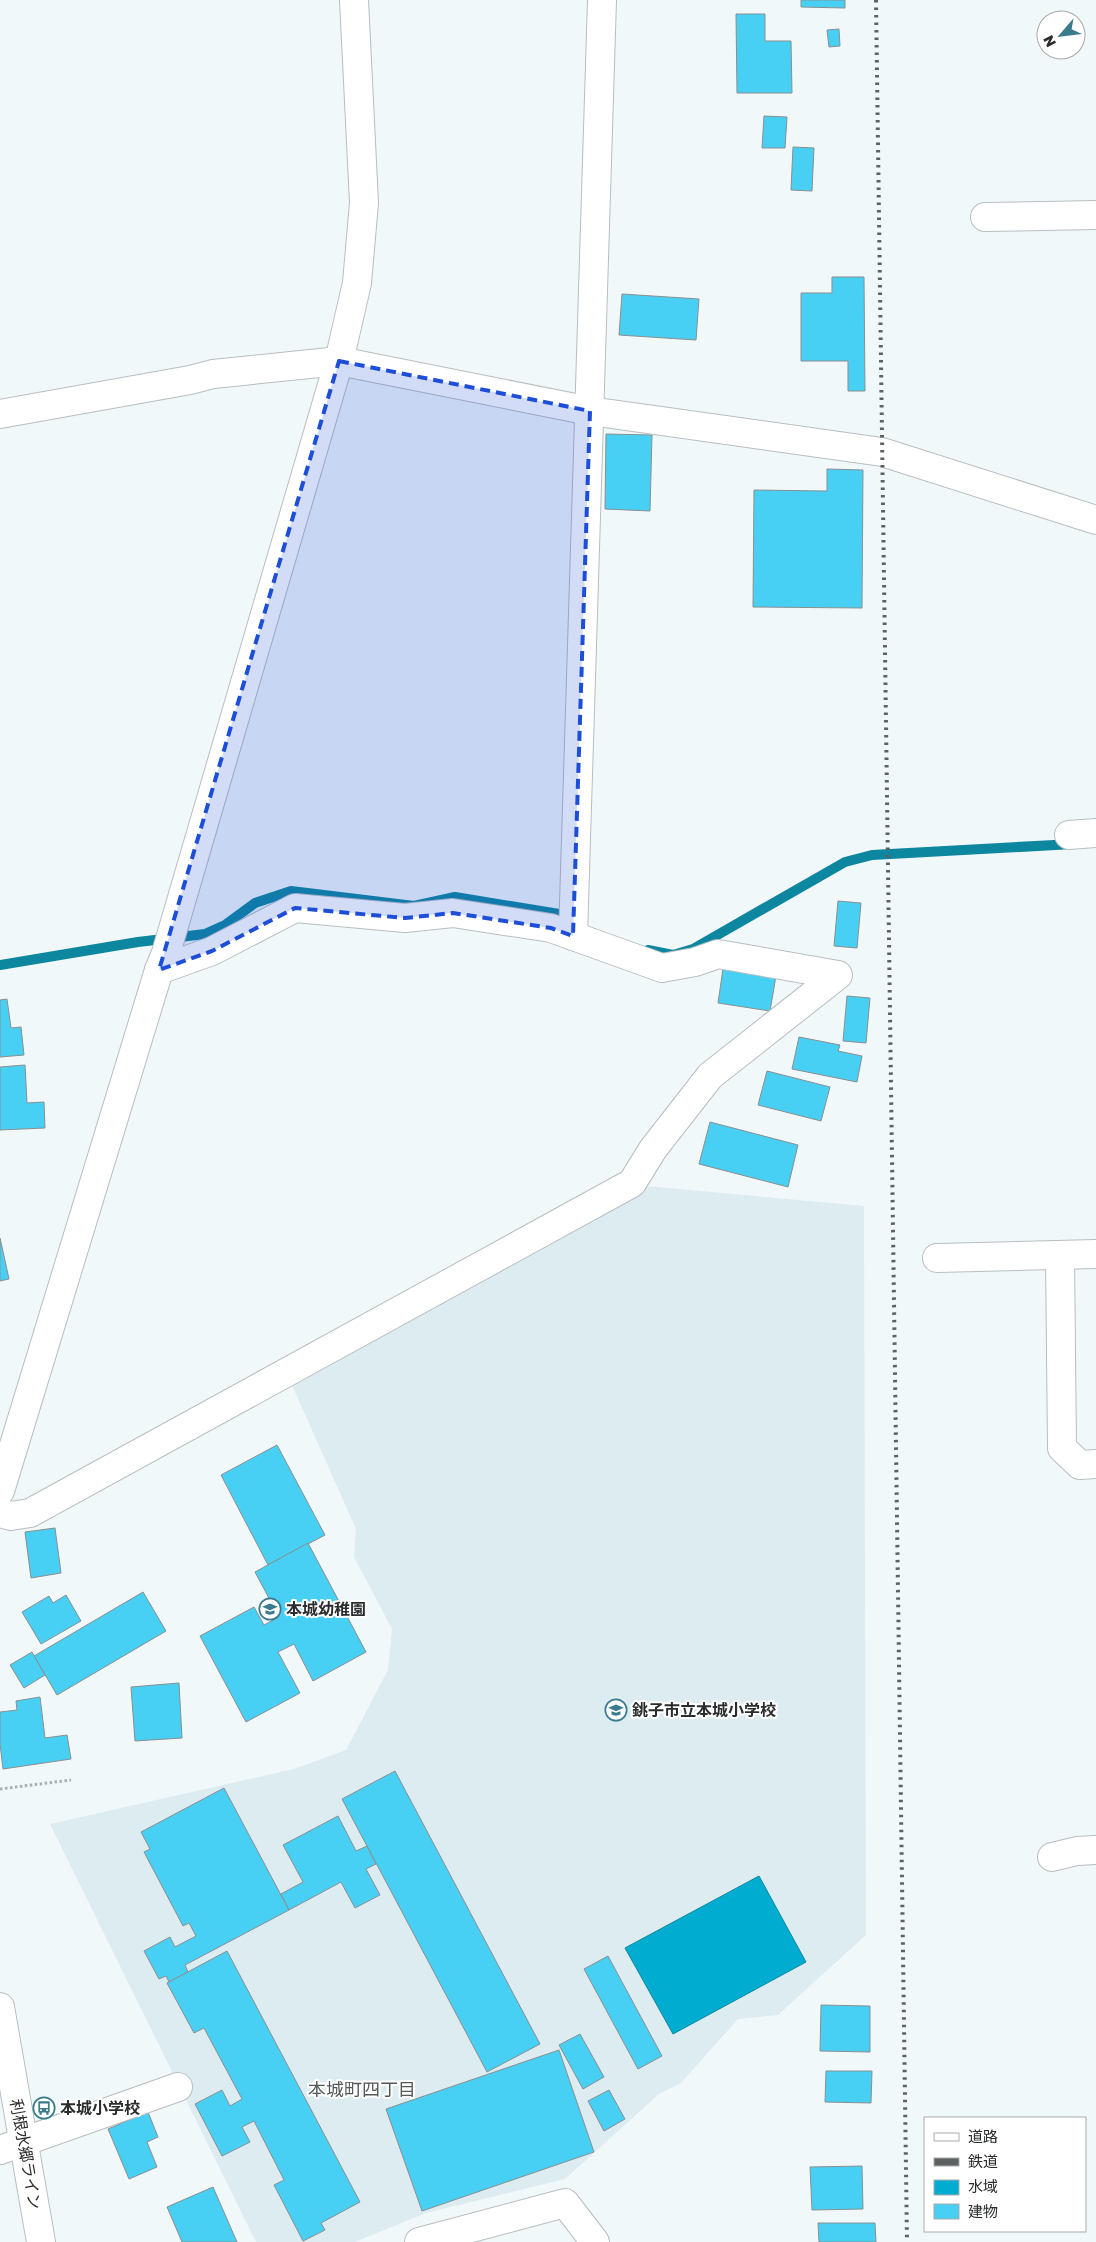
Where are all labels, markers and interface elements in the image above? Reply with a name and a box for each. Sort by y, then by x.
north arrow [1036,10,1086,60]
text: N [1039,33,1059,50]
school or university icon: 本城幼稚園 [258,1597,282,1621]
place label: 本城幼稚園 [286,1599,366,1619]
school or university icon: 銚子市立本城小学校 [604,1698,628,1722]
place label: 銚子市立本城小学校 [632,1700,776,1720]
district label: 本城町四丁目 [308,2078,416,2100]
bus stop icon: 本城小学校 [32,2096,56,2120]
street label: 利根水郷ライン [6,2097,46,2211]
place label: 本城小学校 [60,2098,140,2118]
legend [924,2117,1086,2232]
text: 道路 [968,2127,998,2145]
text: 鉄道 [968,2152,998,2170]
text: 水域 [968,2177,998,2195]
text: 建物 [968,2202,998,2220]

